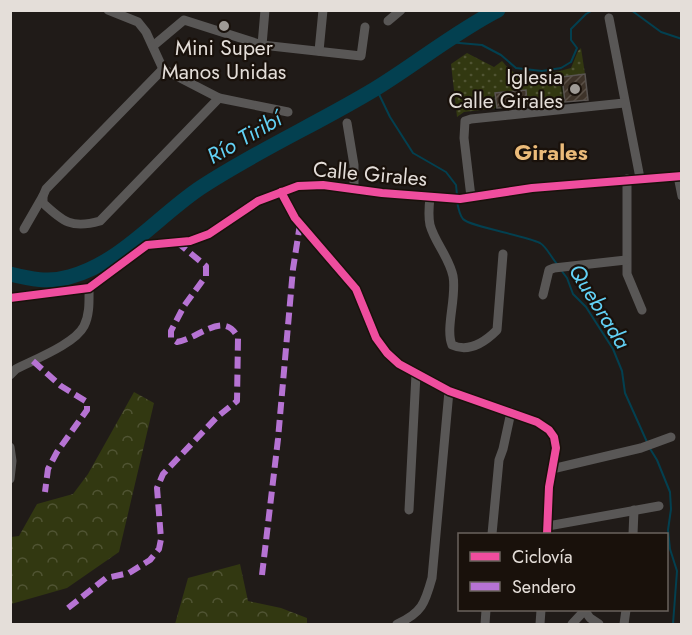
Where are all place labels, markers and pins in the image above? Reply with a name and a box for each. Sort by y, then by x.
marker: Mini Super Manos Unidas [217,19,231,33]
place label: Mini Super Manos Unidas [162,33,286,87]
place label: Iglesia Calle Girales [449,62,563,116]
marker: Iglesia Calle Girales [568,82,582,96]

